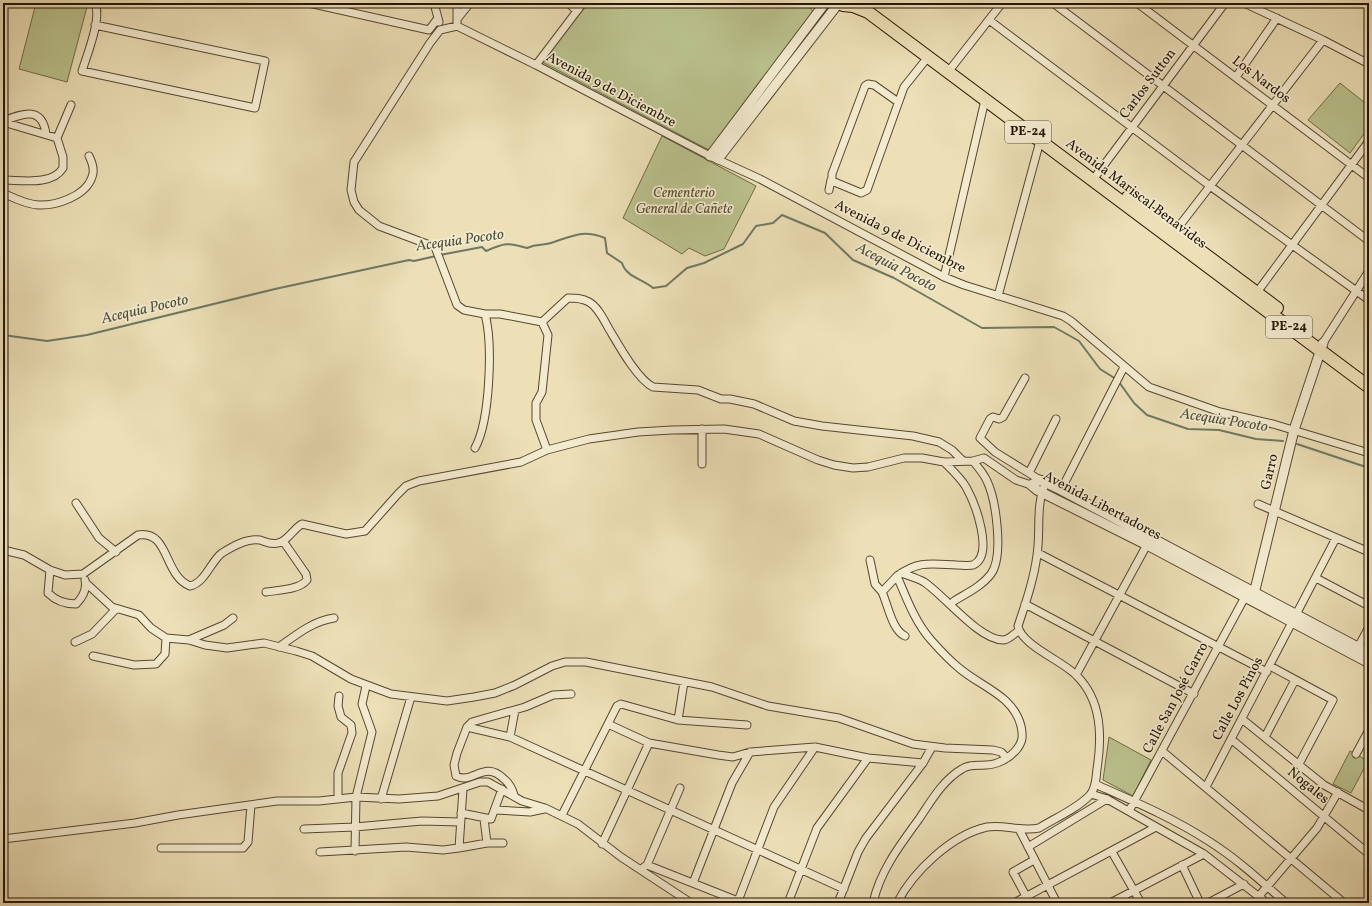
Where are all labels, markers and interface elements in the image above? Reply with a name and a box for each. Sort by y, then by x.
street label: Carlos Sutton [1115,45,1181,123]
street label: Avenida 9 de Diciembre [543,48,680,133]
street label: Los Nardos [1228,52,1294,108]
road number: PE-24 [1005,121,1051,143]
street label: Avenida Mariscal Benavides [1062,135,1210,253]
park label: Cementerio General de Cañete [636,184,732,219]
street label: Avenida 9 de Diciembre [831,196,969,278]
water label: Acequia Pocoto [414,224,505,258]
water label: Acequia Pocoto [851,238,940,298]
water label: Acequia Pocoto [99,290,191,330]
road number: PE-24 [1266,316,1312,338]
water label: Acequia Pocoto [1178,404,1269,438]
street label: Garro [1257,452,1283,492]
street label: Avenida Libertadores [1040,467,1164,545]
street label: Calle San José Garro [1139,639,1213,757]
street label: Calle Los Pinos [1208,654,1268,744]
street label: Nogales [1283,763,1333,809]

